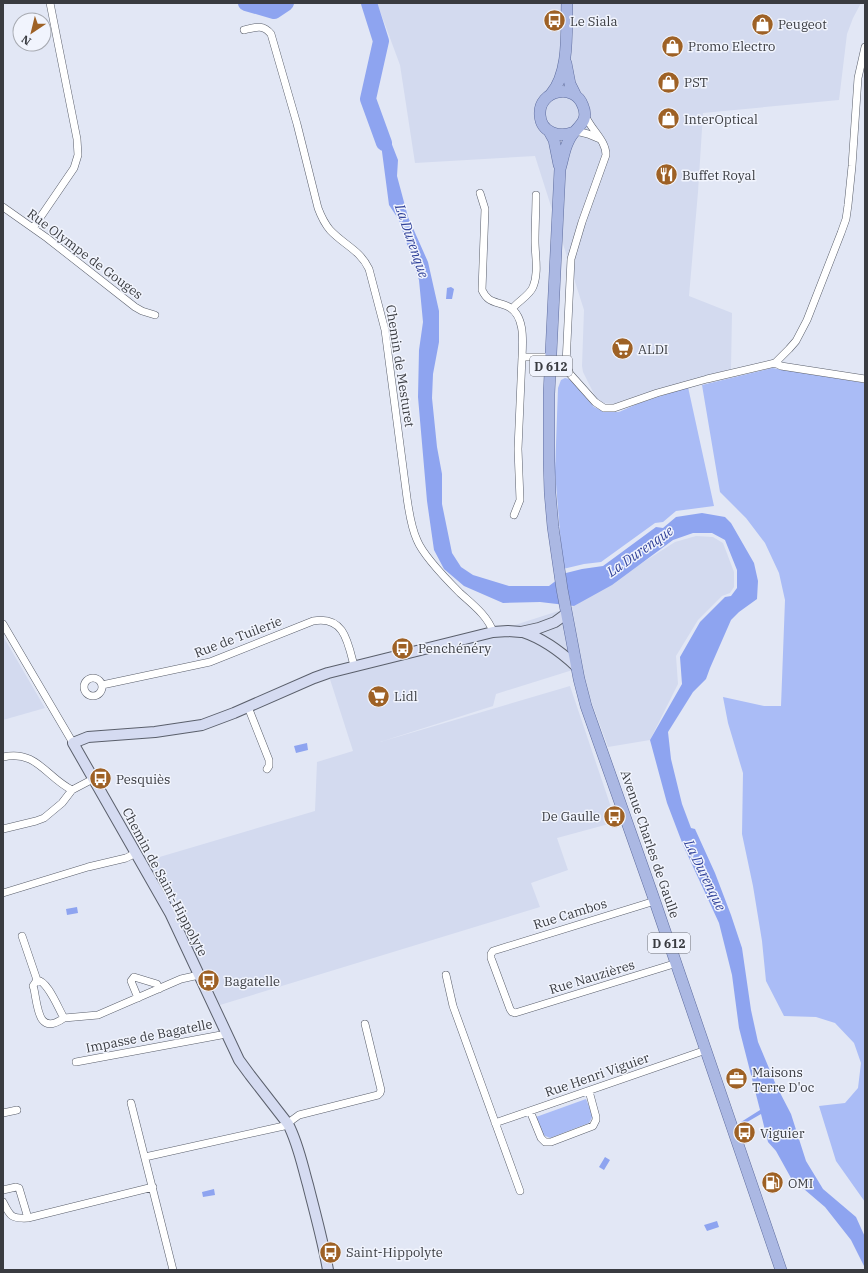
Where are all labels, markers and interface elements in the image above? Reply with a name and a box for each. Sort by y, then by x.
bus stop icon: Le Siala [541,8,567,34]
shop icon: Peugeot [749,11,775,37]
north arrow [12,12,52,52]
place label: Le Siala [570,13,618,30]
place label: Peugeot [778,16,827,33]
text: N [18,32,34,48]
shop icon: Promo Electro [660,33,686,59]
place label: Promo Electro [688,38,775,55]
shop icon: PST [655,69,681,95]
place label: PST [684,74,709,91]
shop icon: InterOptical [656,106,682,132]
place label: InterOptical [684,111,758,128]
restaurant icon: Buffet Royal [654,162,680,188]
place label: Buffet Royal [682,167,756,184]
water label: La Durenque [391,201,433,281]
street label: Rue Olympe de Gouges [24,205,146,303]
street label: Chemin de Mesturet [382,304,418,429]
supermarket icon: ALDI [609,336,635,362]
place label: ALDI [638,341,668,358]
road number: D 612 [530,356,572,376]
water label: La Durenque [603,521,677,581]
street label: Rue de Tuilerie [192,612,284,662]
bus stop icon: Penchénéry [390,635,416,661]
place label: Penchénéry [418,640,491,657]
supermarket icon: Lidl [365,683,391,709]
place label: Lidl [394,688,418,705]
bus stop icon: Pesquiès [88,766,114,792]
street label: Avenue Charles de Gaulle [617,768,683,920]
place label: Pesquiès [116,771,170,788]
bus stop icon: De Gaulle [602,803,628,829]
street label: Chemin de Saint-Hippolyte [119,805,211,959]
place label: De Gaulle [541,808,600,825]
water label: La Durenque [680,836,730,914]
street label: Rue Cambos [531,895,609,933]
road number: D 612 [648,933,690,953]
street label: Rue Nauzières [547,956,637,998]
bus stop icon: Bagatelle [195,968,221,994]
place label: Bagatelle [224,973,280,990]
street label: Impasse de Bagatelle [84,1015,214,1057]
street label: Rue Henri Viguier [542,1049,652,1101]
place label: Maisons Terre D'oc [752,1064,815,1096]
office icon: Maisons Terre D'oc [724,1066,750,1092]
bus stop icon: Viguier [731,1120,757,1146]
place label: Viguier [760,1125,805,1142]
fuel station icon: OMI [759,1170,785,1196]
place label: OMI [788,1175,813,1192]
bus stop icon: Saint-Hippolyte [318,1239,344,1265]
place label: Saint-Hippolyte [346,1244,443,1261]

